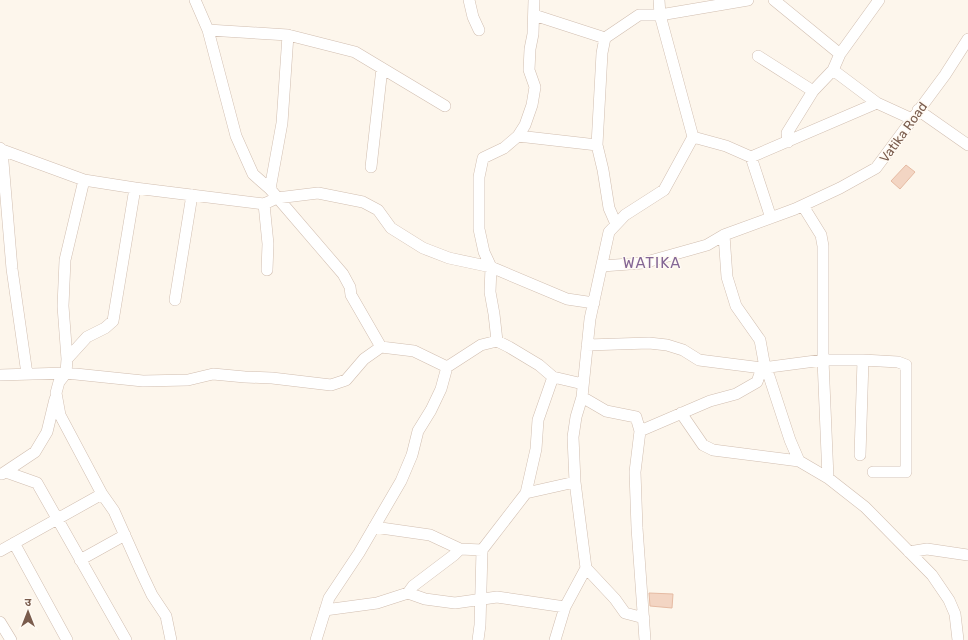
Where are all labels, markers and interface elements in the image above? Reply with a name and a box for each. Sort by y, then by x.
street label: Vatika Road [877,99,930,165]
district label: WATIKA [623,254,681,272]
north arrow [8,592,48,632]
text: उ [25,596,32,609]

